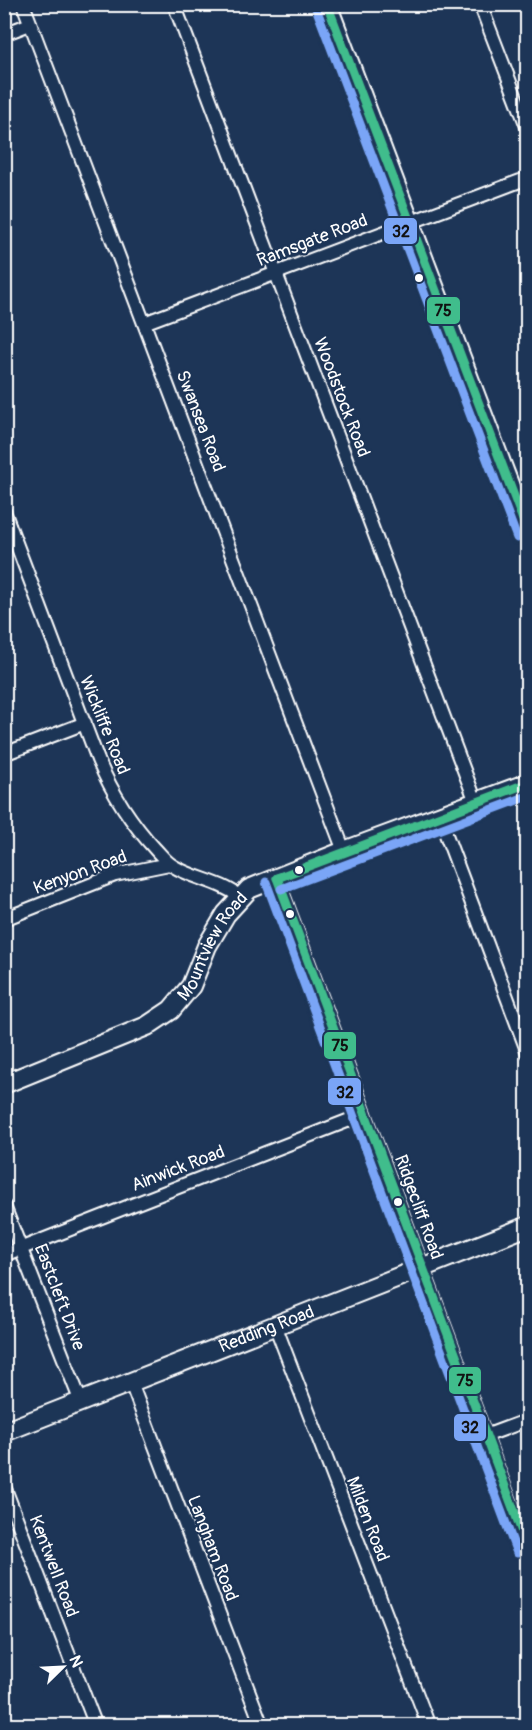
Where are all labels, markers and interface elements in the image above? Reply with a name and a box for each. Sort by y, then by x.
street label: Ramsgate Road [254,209,371,272]
line badge: 32 [383,217,418,245]
text: 32 [392,222,410,242]
unlabelled marker [413,272,425,284]
line badge: 75 [426,296,461,325]
text: 75 [434,301,452,321]
street label: Woodstock Road [308,334,375,460]
street label: Swansea Road [171,367,230,475]
street label: Wickliffe Road [74,672,135,778]
street label: Kenyon Road [30,845,130,900]
unlabelled marker [293,864,305,876]
street label: Mountview Road [173,887,253,1006]
unlabelled marker [284,908,296,920]
line badge: 75 [323,1031,357,1060]
text: 75 [331,1036,349,1056]
line badge: 32 [327,1077,362,1106]
text: 32 [336,1083,354,1103]
street label: Ainwick Road [128,1140,228,1197]
street label: Ridgecliff Road [389,1152,448,1263]
unlabelled marker [392,1196,404,1208]
street label: Eastcleft Drive [29,1241,90,1354]
street label: Redding Road [216,1300,318,1358]
line badge: 75 [448,1366,482,1395]
text: 75 [456,1371,474,1391]
line badge: 32 [453,1413,487,1442]
text: 32 [461,1418,479,1438]
street label: Milden Road [341,1473,394,1565]
street label: Langham Road [182,1492,243,1604]
street label: Kentwell Road [24,1512,84,1620]
north arrow [33,1637,93,1697]
text: N [64,1652,87,1670]

